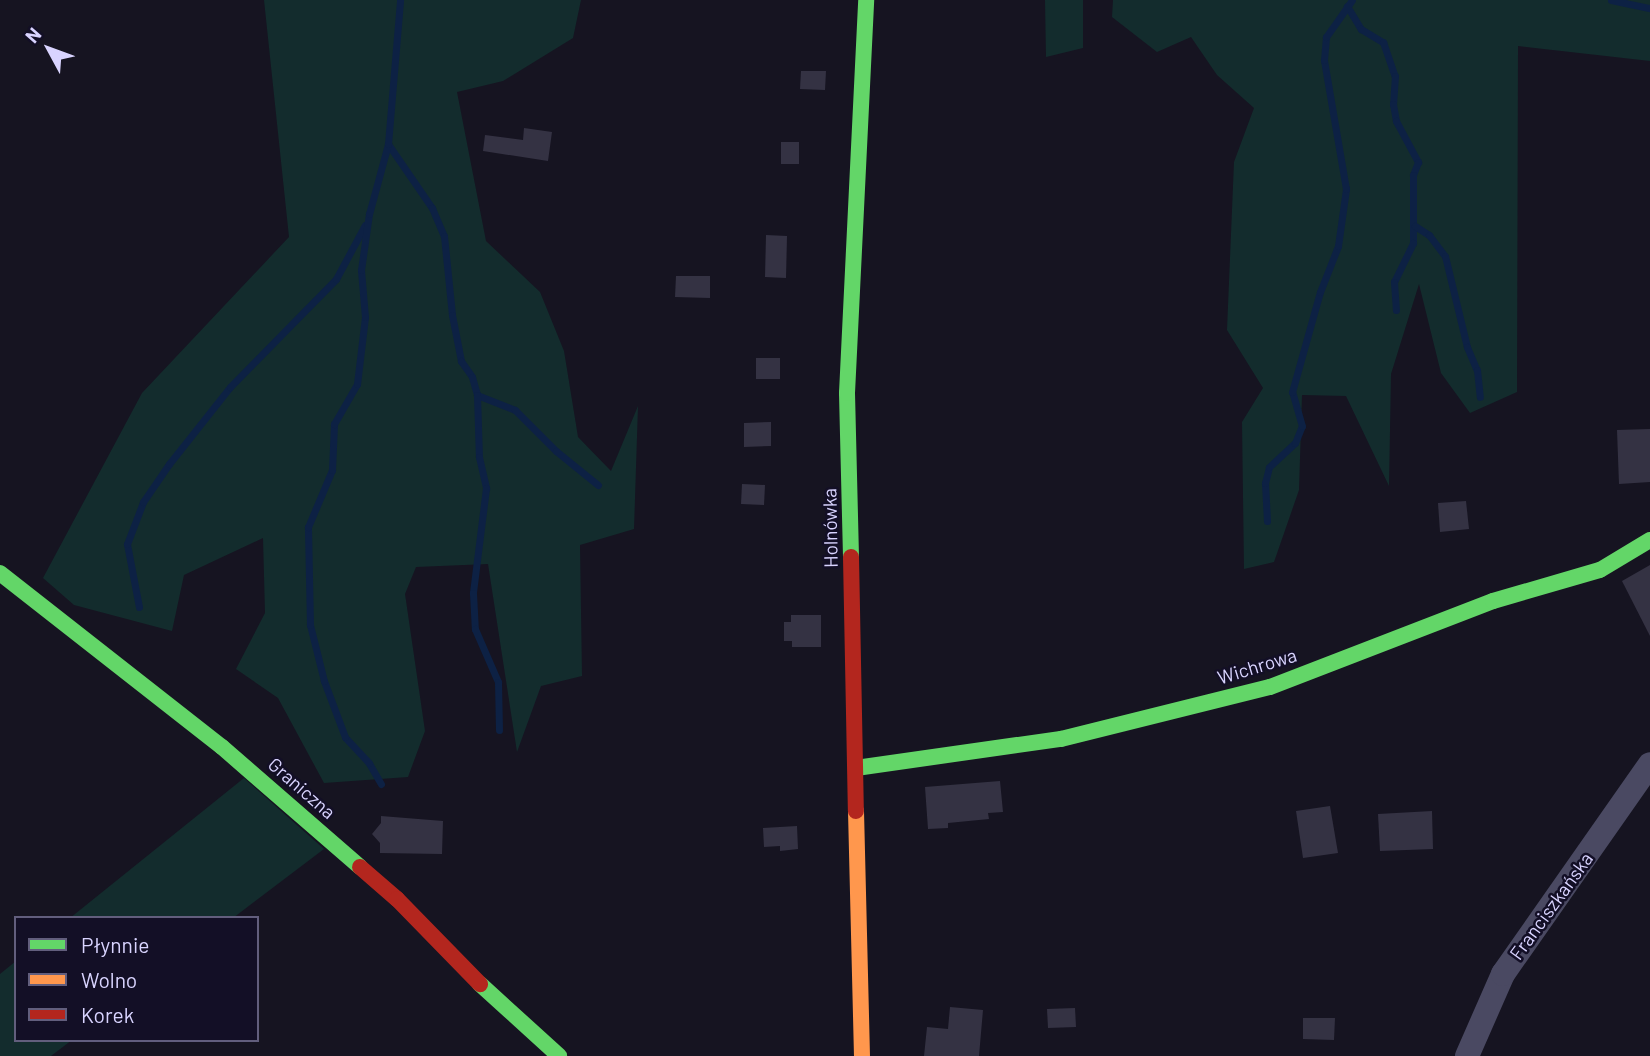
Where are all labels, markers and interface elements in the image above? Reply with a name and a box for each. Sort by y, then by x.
north arrow [14,14,84,84]
text: N [20,23,46,47]
street label: Holnówka [818,488,842,568]
street label: Wichrowa [1215,643,1299,689]
street label: Graniczna [264,753,340,823]
street label: Franciszkańska [1504,848,1598,964]
legend [14,916,259,1042]
text: Płynnie [81,932,149,957]
text: Wolno [81,967,137,992]
text: Korek [81,1002,134,1027]

